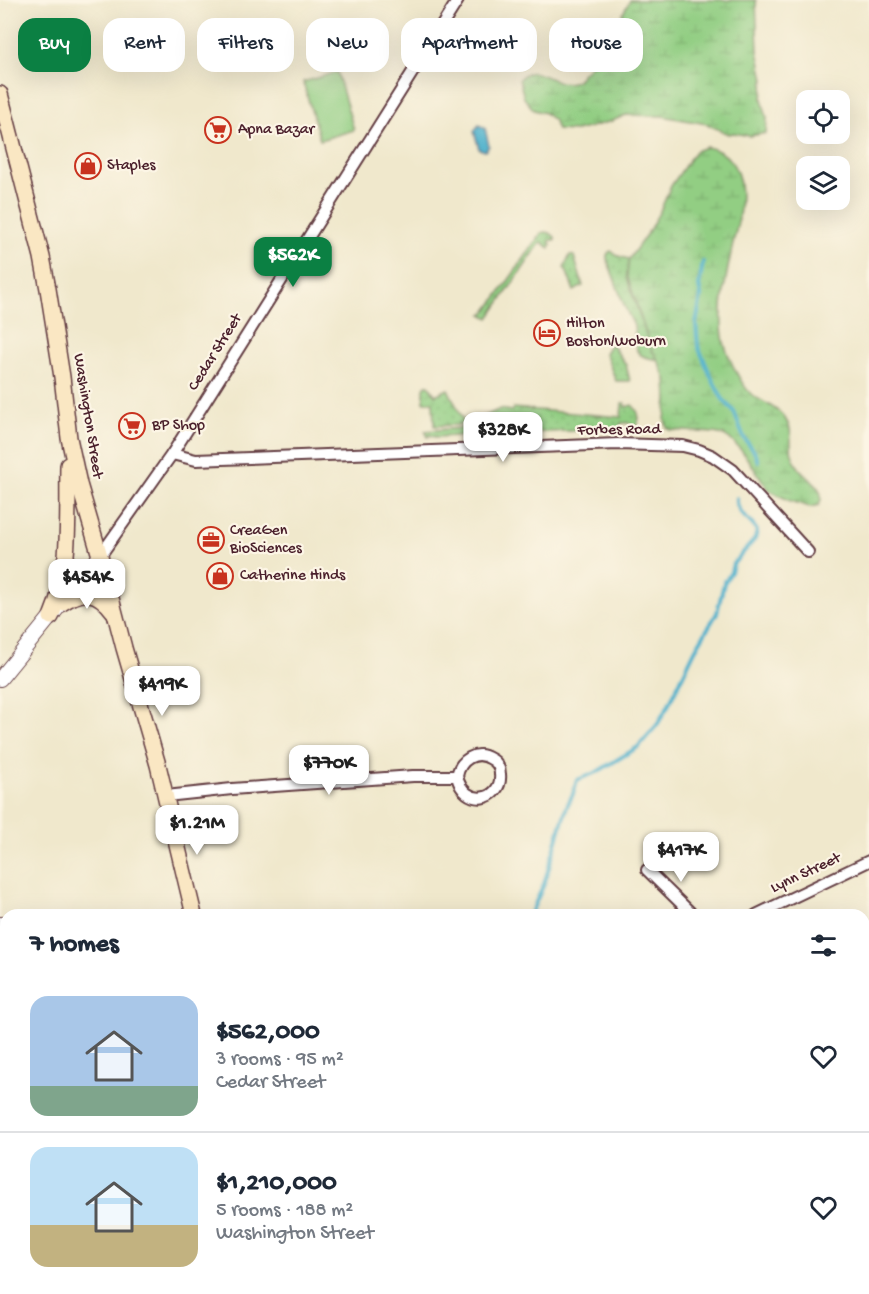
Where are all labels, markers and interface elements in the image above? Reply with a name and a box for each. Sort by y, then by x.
chip: Buy [18,18,91,72]
chip: Rent [103,18,185,72]
chip: Filters [197,18,294,72]
chip: New [306,18,389,72]
chip: Apartment [401,18,537,72]
chip: House [549,18,643,72]
map controls [796,90,850,210]
button: locate [796,90,850,144]
supermarket icon: Apna Bazar [203,115,233,145]
place label: Apna Bazar [238,121,316,140]
shop icon: Staples [73,151,103,181]
button: layers [796,156,850,210]
place label: Staples [107,157,156,176]
pin: $562K [251,237,335,288]
text: $562K [268,245,318,268]
street label: Cedar Street [185,310,248,395]
place label: Hilton Boston/Woburn [565,315,666,352]
hotel icon: Hilton Boston/Woburn [532,318,562,348]
street label: Washington Street [68,352,106,481]
supermarket icon: BP Shop [117,411,147,441]
pin: $328K [461,412,545,463]
place label: BP Shop [151,417,205,436]
text: $328K [477,420,529,443]
street label: Forbes Road [576,421,663,441]
place label: CreaGen BioSciences [229,522,303,559]
office icon: CreaGen BioSciences [196,525,226,555]
pin: $454K [45,559,129,610]
shop icon: Catherine Hinds [205,561,235,591]
text: $454K [62,567,112,590]
place label: Catherine Hinds [240,567,346,586]
pin: $419K [120,666,204,717]
text: $419K [138,674,186,697]
pin: $770K [287,745,371,796]
text: $770K [303,753,355,776]
pin: $1.21M [148,805,246,856]
text: $1.21M [169,813,225,836]
pin: $417K [639,832,723,883]
text: $417K [657,840,705,863]
street label: Lynn Street [768,849,846,899]
icon: filters [807,929,840,962]
text: 7 homes [30,930,119,961]
text: $562,000 [216,1018,320,1049]
icon: home [78,1020,150,1092]
icon: heart [807,1040,840,1073]
text: 3 rooms · 95 m² [216,1049,344,1072]
text: Cedar Street [216,1072,325,1095]
text: $1,210,000 [216,1169,337,1200]
icon: home [78,1171,150,1243]
icon: heart [807,1191,840,1224]
text: 5 rooms · 188 m² [216,1200,353,1223]
text: Washington Street [216,1223,374,1246]

